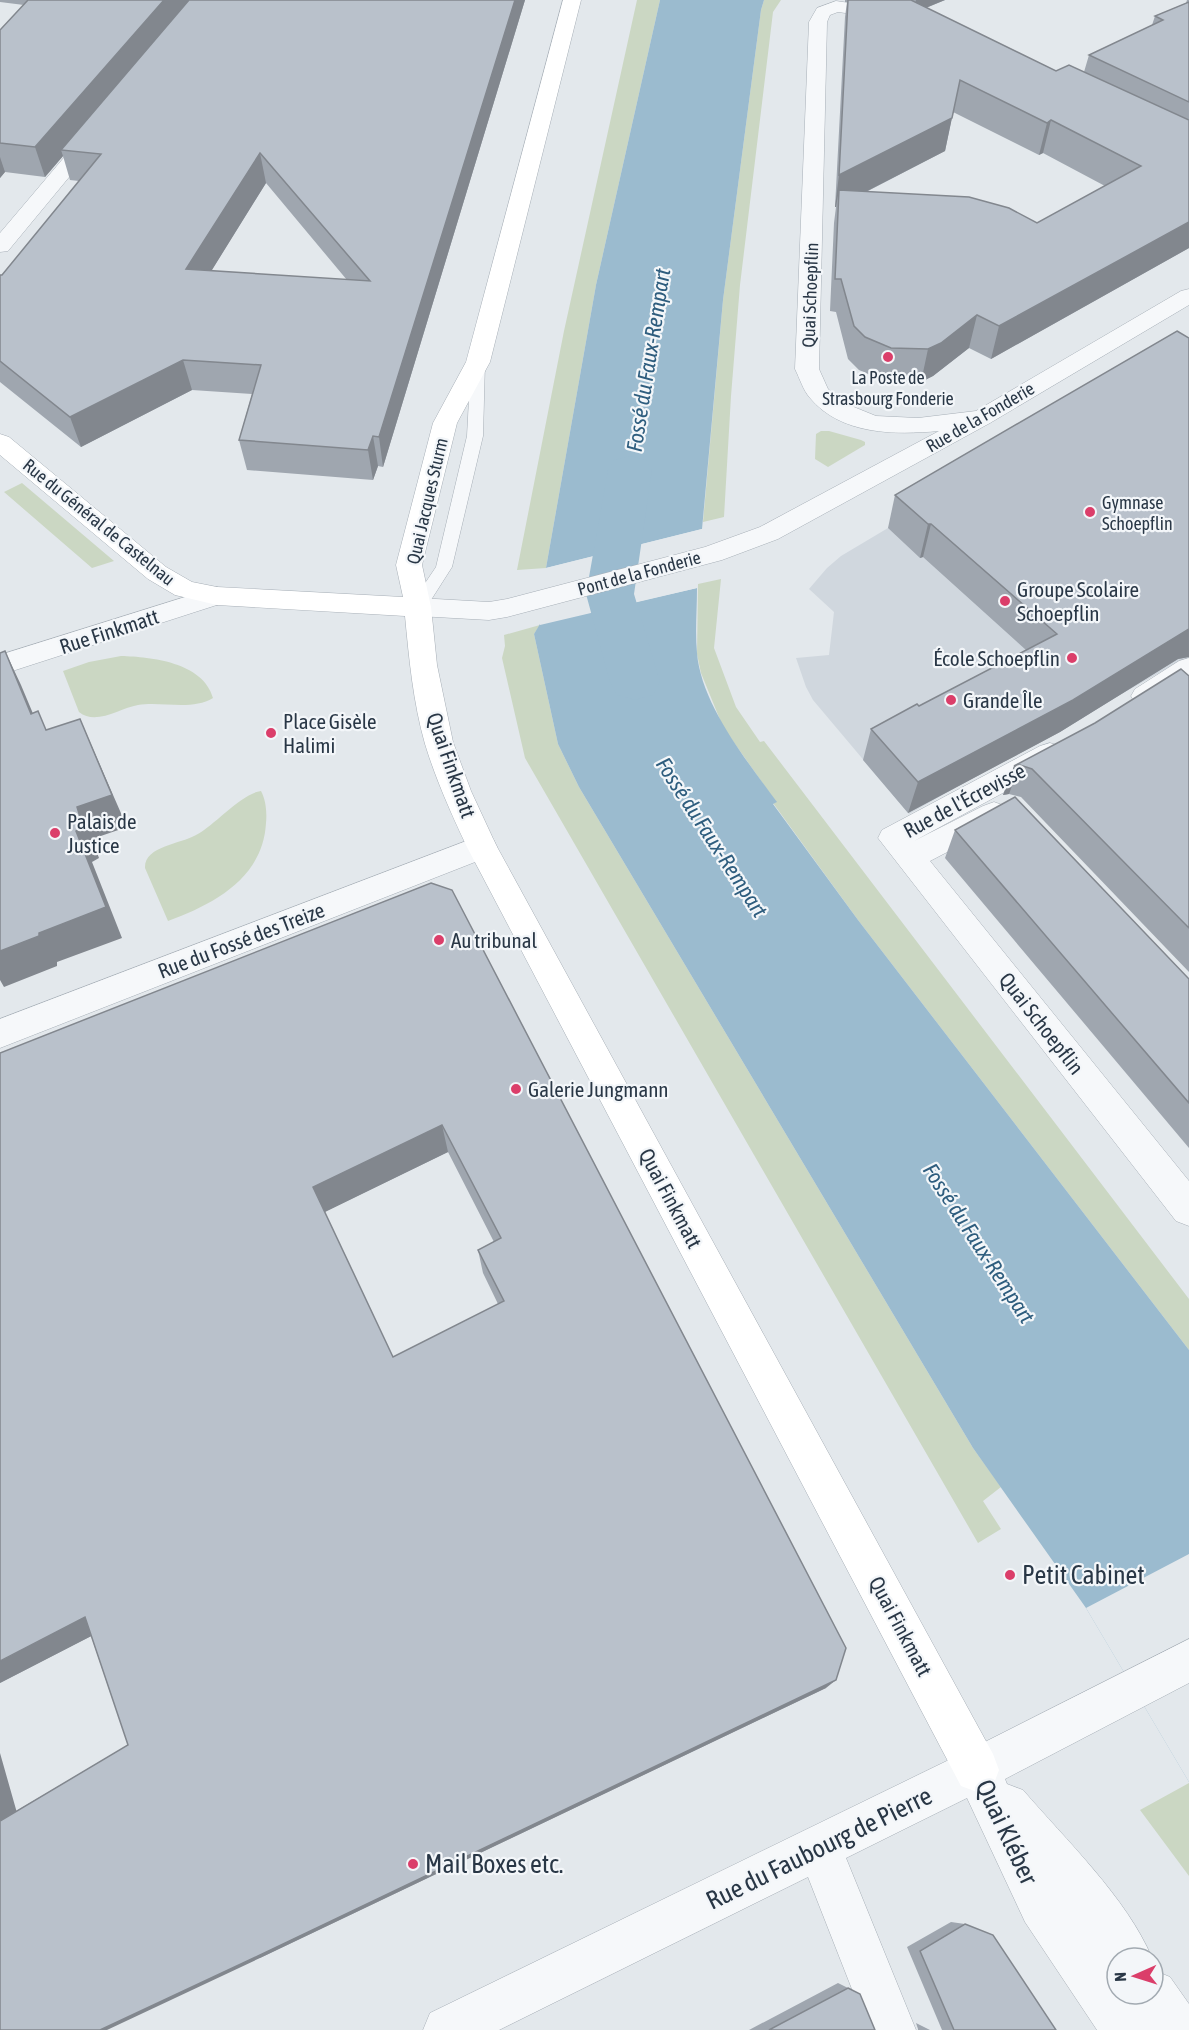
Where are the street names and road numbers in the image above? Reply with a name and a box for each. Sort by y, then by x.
street label: Quai Schoepflin [798,242,822,348]
street label: Rue de la Fonderie [922,378,1038,456]
street label: Quai Jacques Sturm [402,436,452,566]
street label: Rue du Général de Castelnau [19,454,179,590]
street label: Pont de la Fonderie [575,546,703,600]
street label: Rue Finkmatt [56,604,162,658]
street label: Quai Finkmatt [423,709,481,821]
street label: Rue de l'Écrevisse [899,758,1029,842]
street label: Rue du Fossé des Treize [154,897,328,983]
street label: Quai Schoepflin [995,967,1089,1079]
street label: Quai Finkmatt [635,1144,707,1252]
street label: Quai Finkmatt [865,1572,937,1680]
street label: Quai Kléber [970,1775,1044,1890]
street label: Rue du Faubourg de Pierre [701,1780,937,1916]

